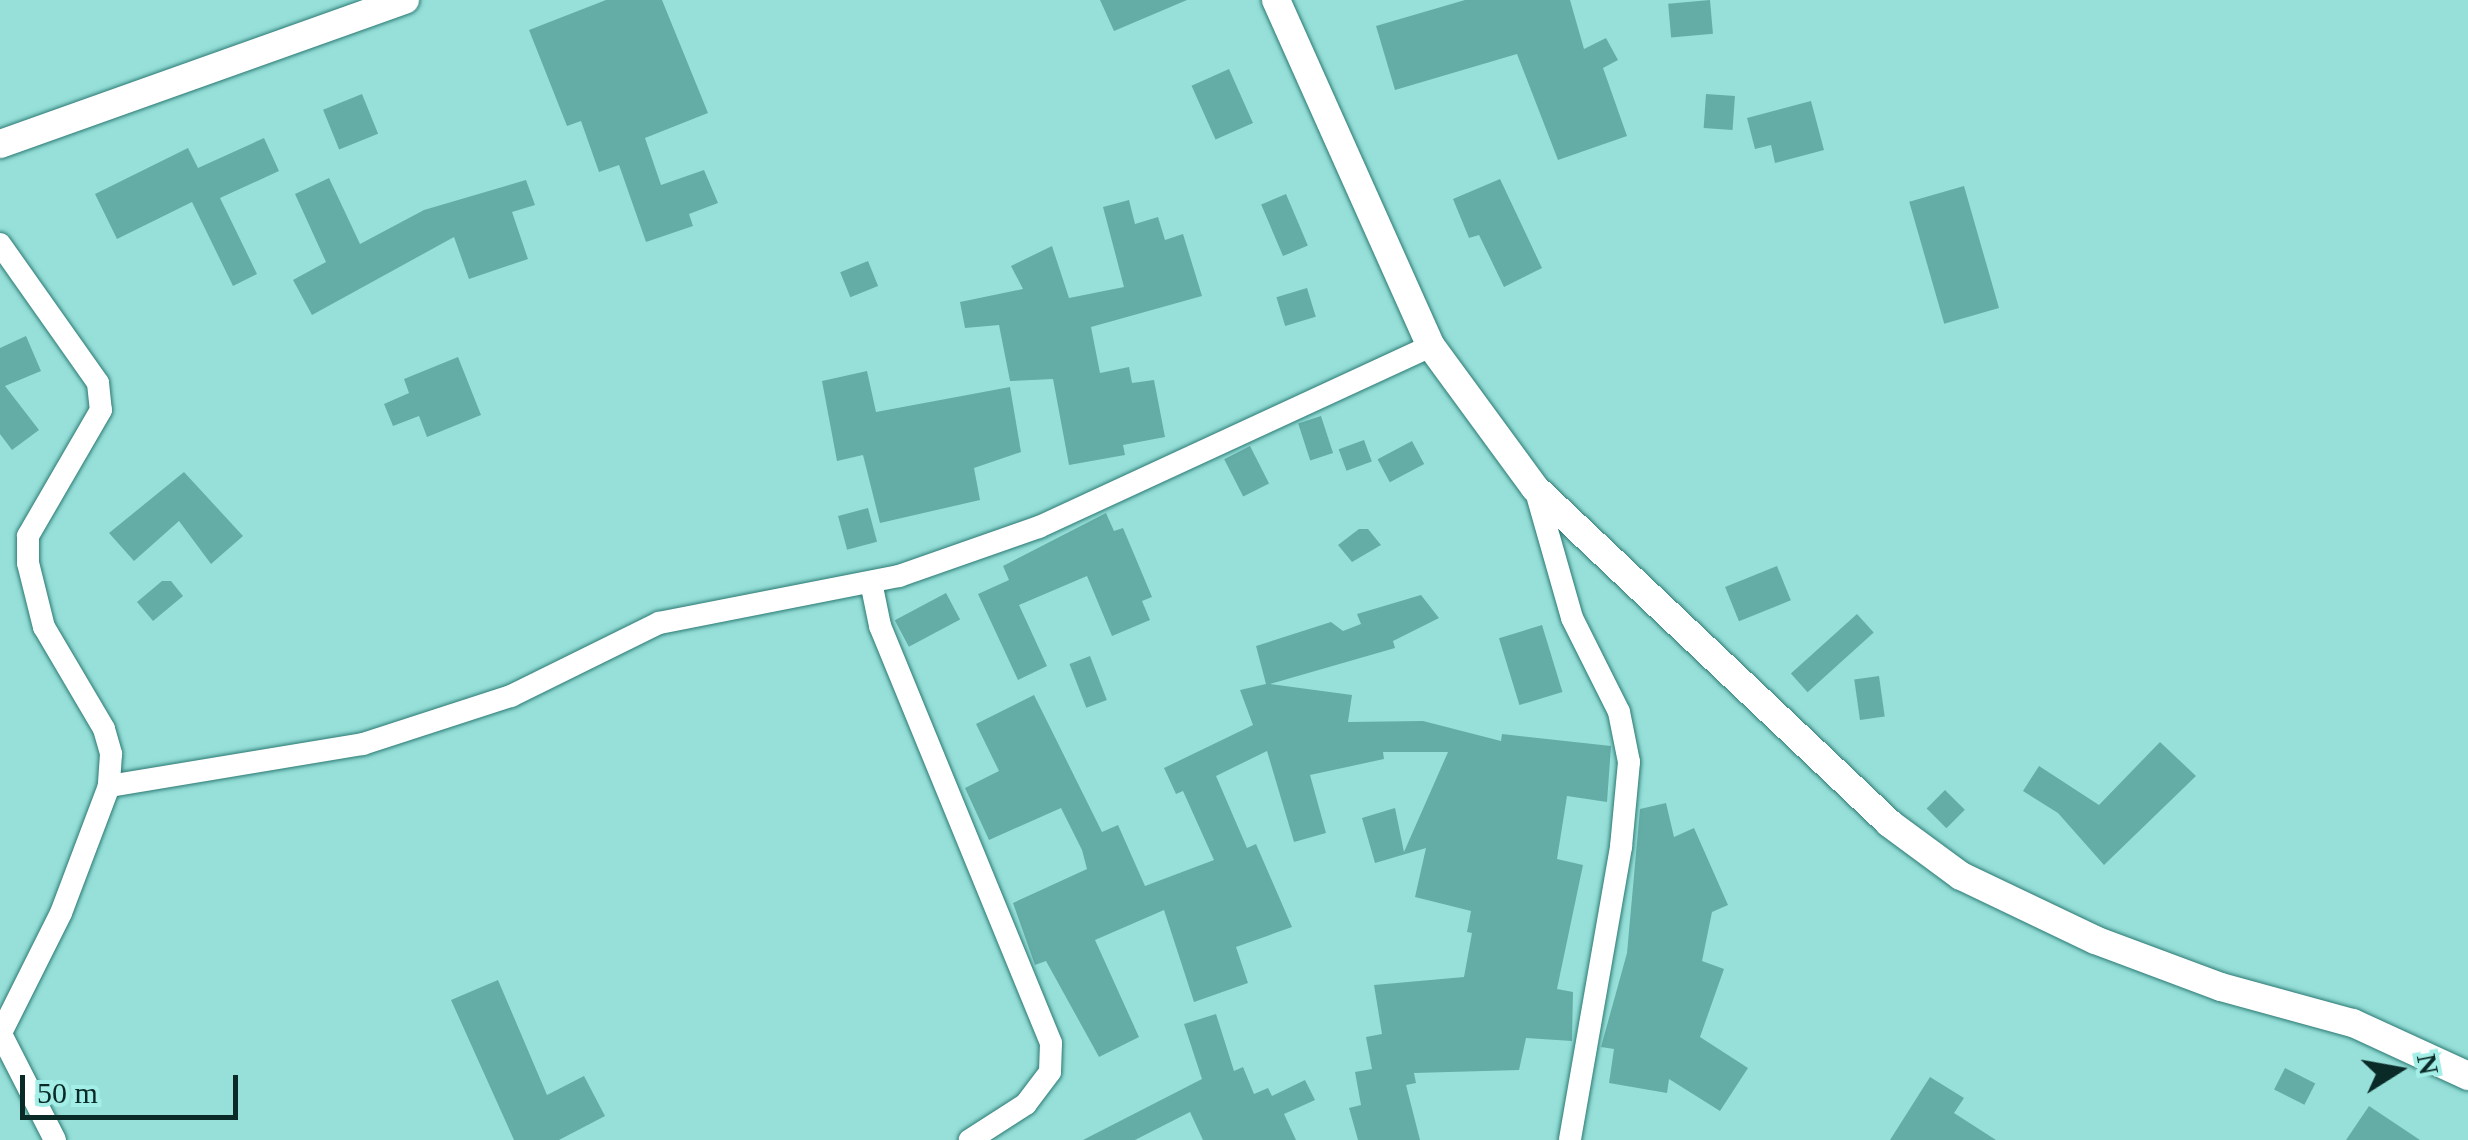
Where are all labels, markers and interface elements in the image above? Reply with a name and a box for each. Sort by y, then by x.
north arrow [2348,1020,2448,1120]
text: N [2411,1051,2445,1077]
scale bar [25,1055,242,1117]
text: 50 m [37,1076,98,1109]

